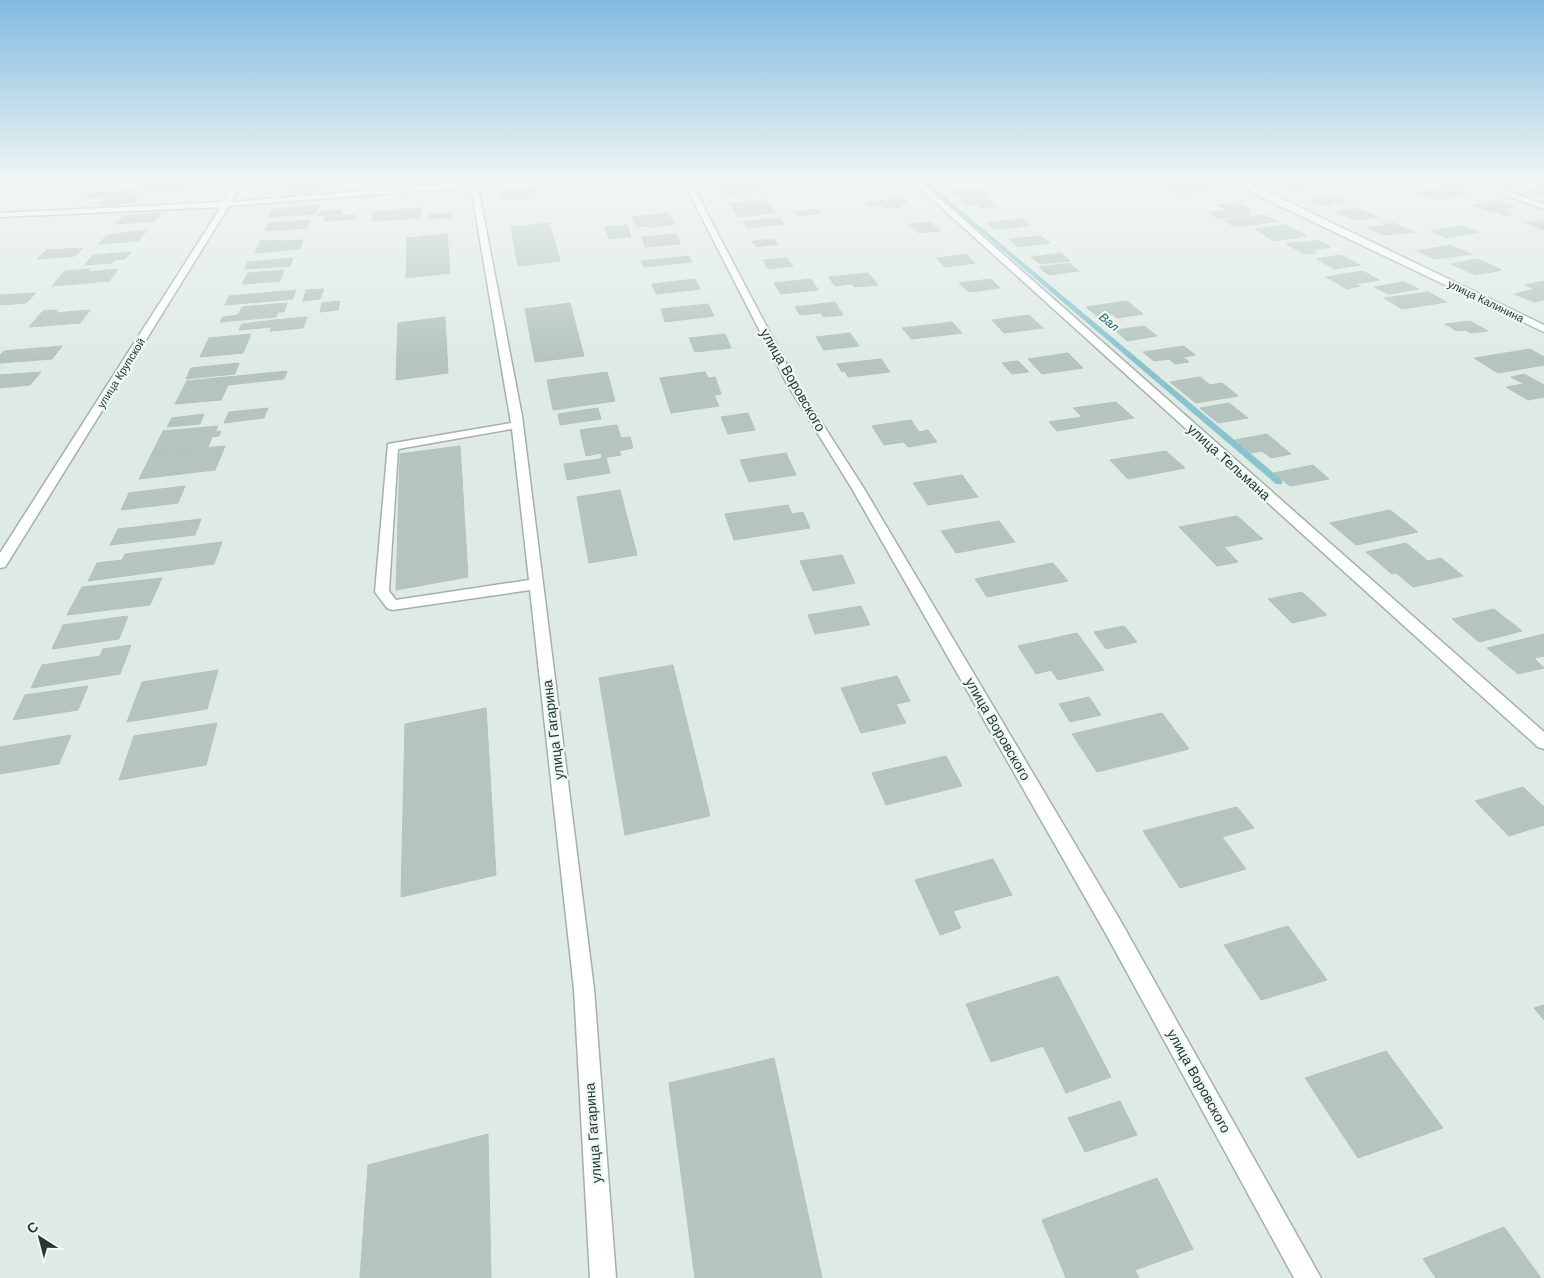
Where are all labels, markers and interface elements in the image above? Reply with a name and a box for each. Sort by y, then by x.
street label: улица Калинина [1446,277,1527,325]
water label: Вал [1096,310,1122,334]
street label: улица Воровского [757,326,829,434]
street label: улица Крупской [95,336,147,410]
street label: улица Тельмана [1184,421,1274,504]
street label: улица Воровского [962,675,1034,783]
street label: улица Гагарина [539,679,567,781]
street label: улица Воровского [1164,1026,1234,1136]
street label: улица Гагарина [581,1082,604,1184]
north arrow [15,1213,65,1263]
text: С [24,1218,41,1237]

